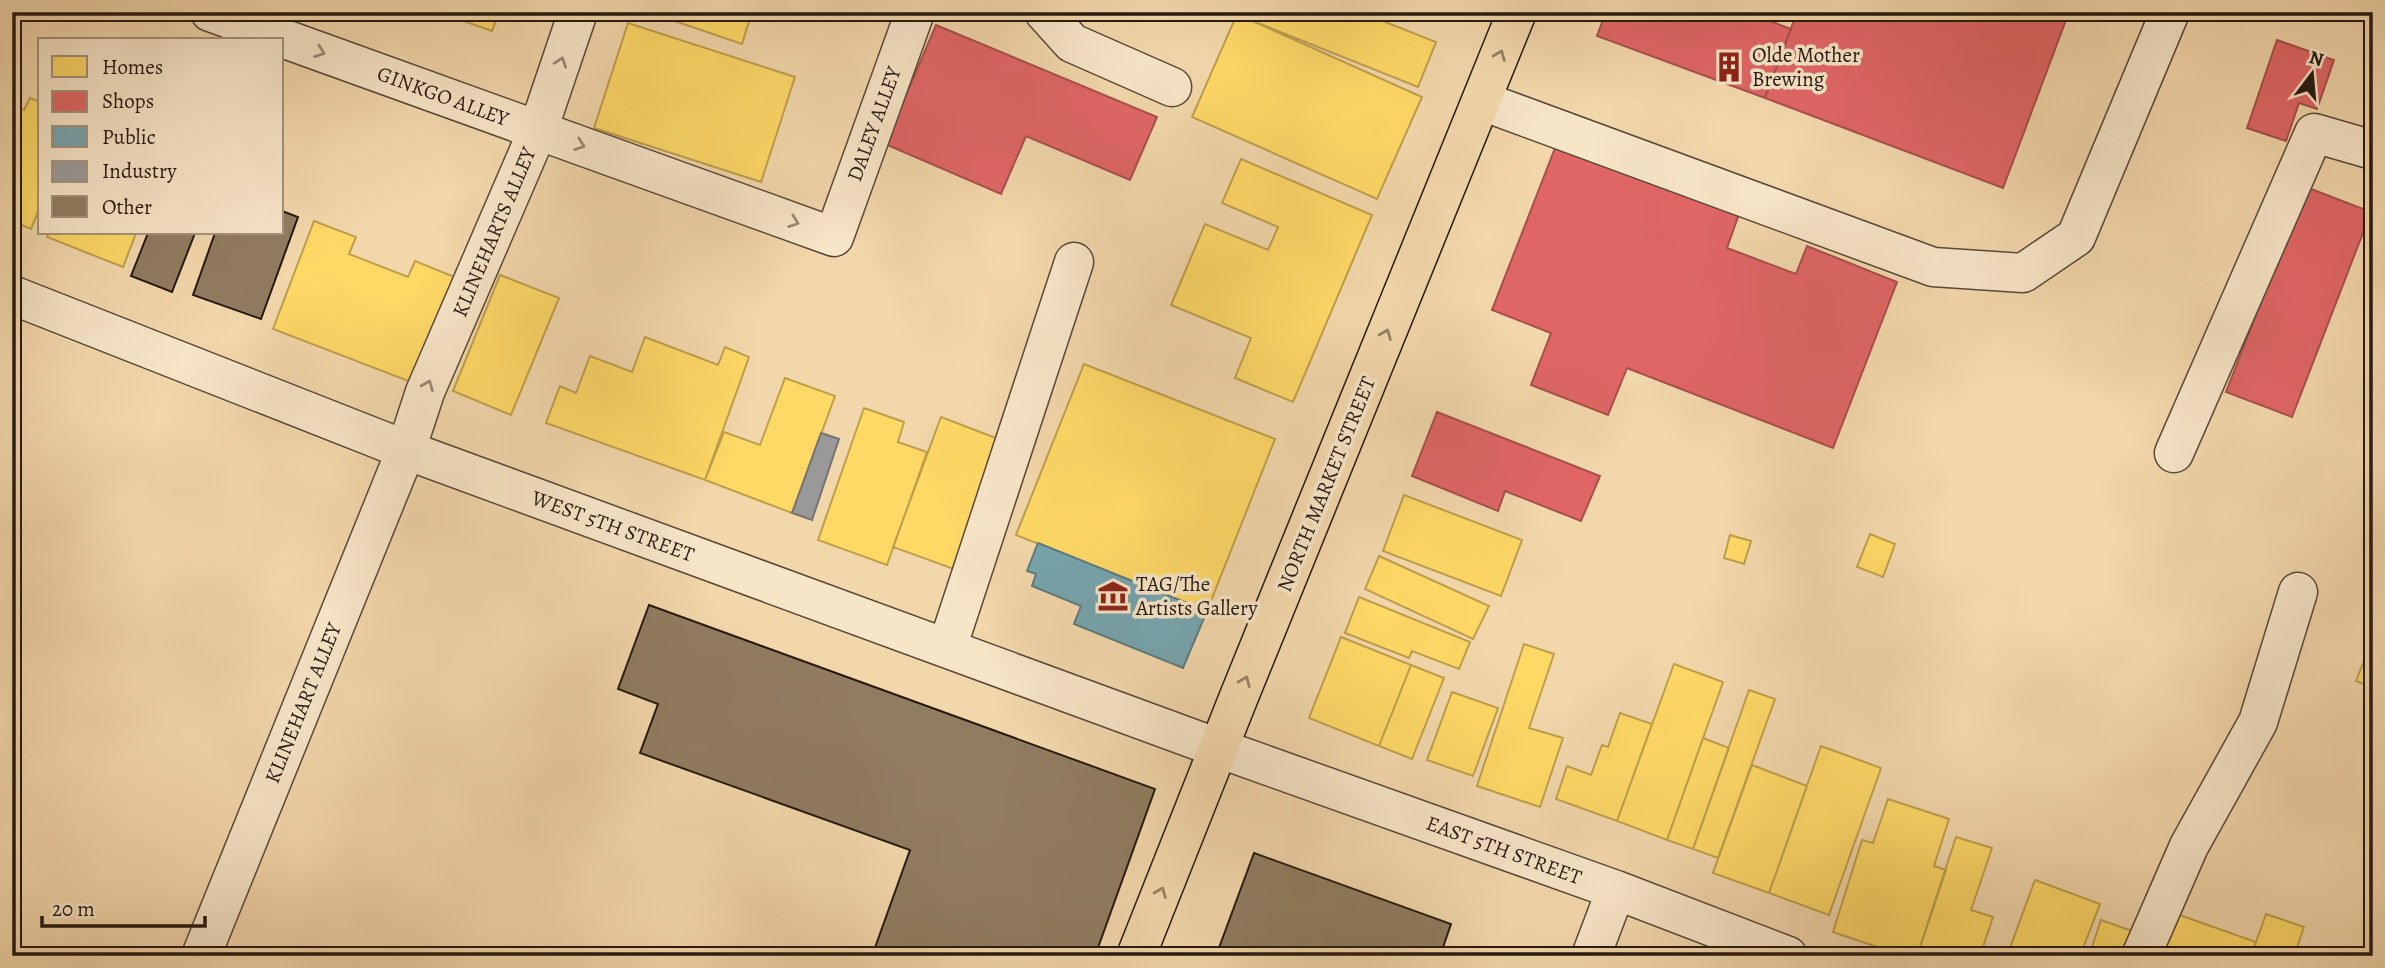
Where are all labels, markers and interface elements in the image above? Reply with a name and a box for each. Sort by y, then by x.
legend [38,38,284,234]
north arrow [2276,38,2346,108]
place label: Olde Mother Brewing [1752,41,1860,93]
one-way arrow [314,44,326,58]
text: N [2306,44,2327,73]
one-way arrow [1492,50,1506,63]
building icon: Olde Mother Brewing [1712,50,1746,84]
text: Homes [102,53,163,81]
one-way arrow [553,56,567,68]
street label: GINKGO ALLEY [373,59,513,133]
street label: DALEY ALLEY [840,62,908,185]
text: Shops [102,87,154,115]
text: Public [102,123,156,151]
one-way arrow [574,137,586,151]
street label: KLINEHARTS ALLEY [446,142,543,321]
text: Industry [102,157,177,185]
text: Other [102,193,152,221]
one-way arrow [788,214,800,228]
one-way arrow [1378,329,1392,341]
street label: NORTH MARKET STREET [1270,372,1382,596]
one-way arrow [420,380,434,393]
street label: WEST 5TH STREET [527,483,699,569]
place label: TAG/The Artists Gallery [1135,570,1258,622]
museum icon: TAG/The Artists Gallery [1096,579,1130,613]
street label: KLINEHART ALLEY [258,618,348,787]
one-way arrow [1237,676,1251,688]
street label: EAST 5TH STREET [1422,809,1586,891]
scale bar [42,884,205,928]
one-way arrow [1153,887,1167,899]
text: 20 m [52,895,95,923]

